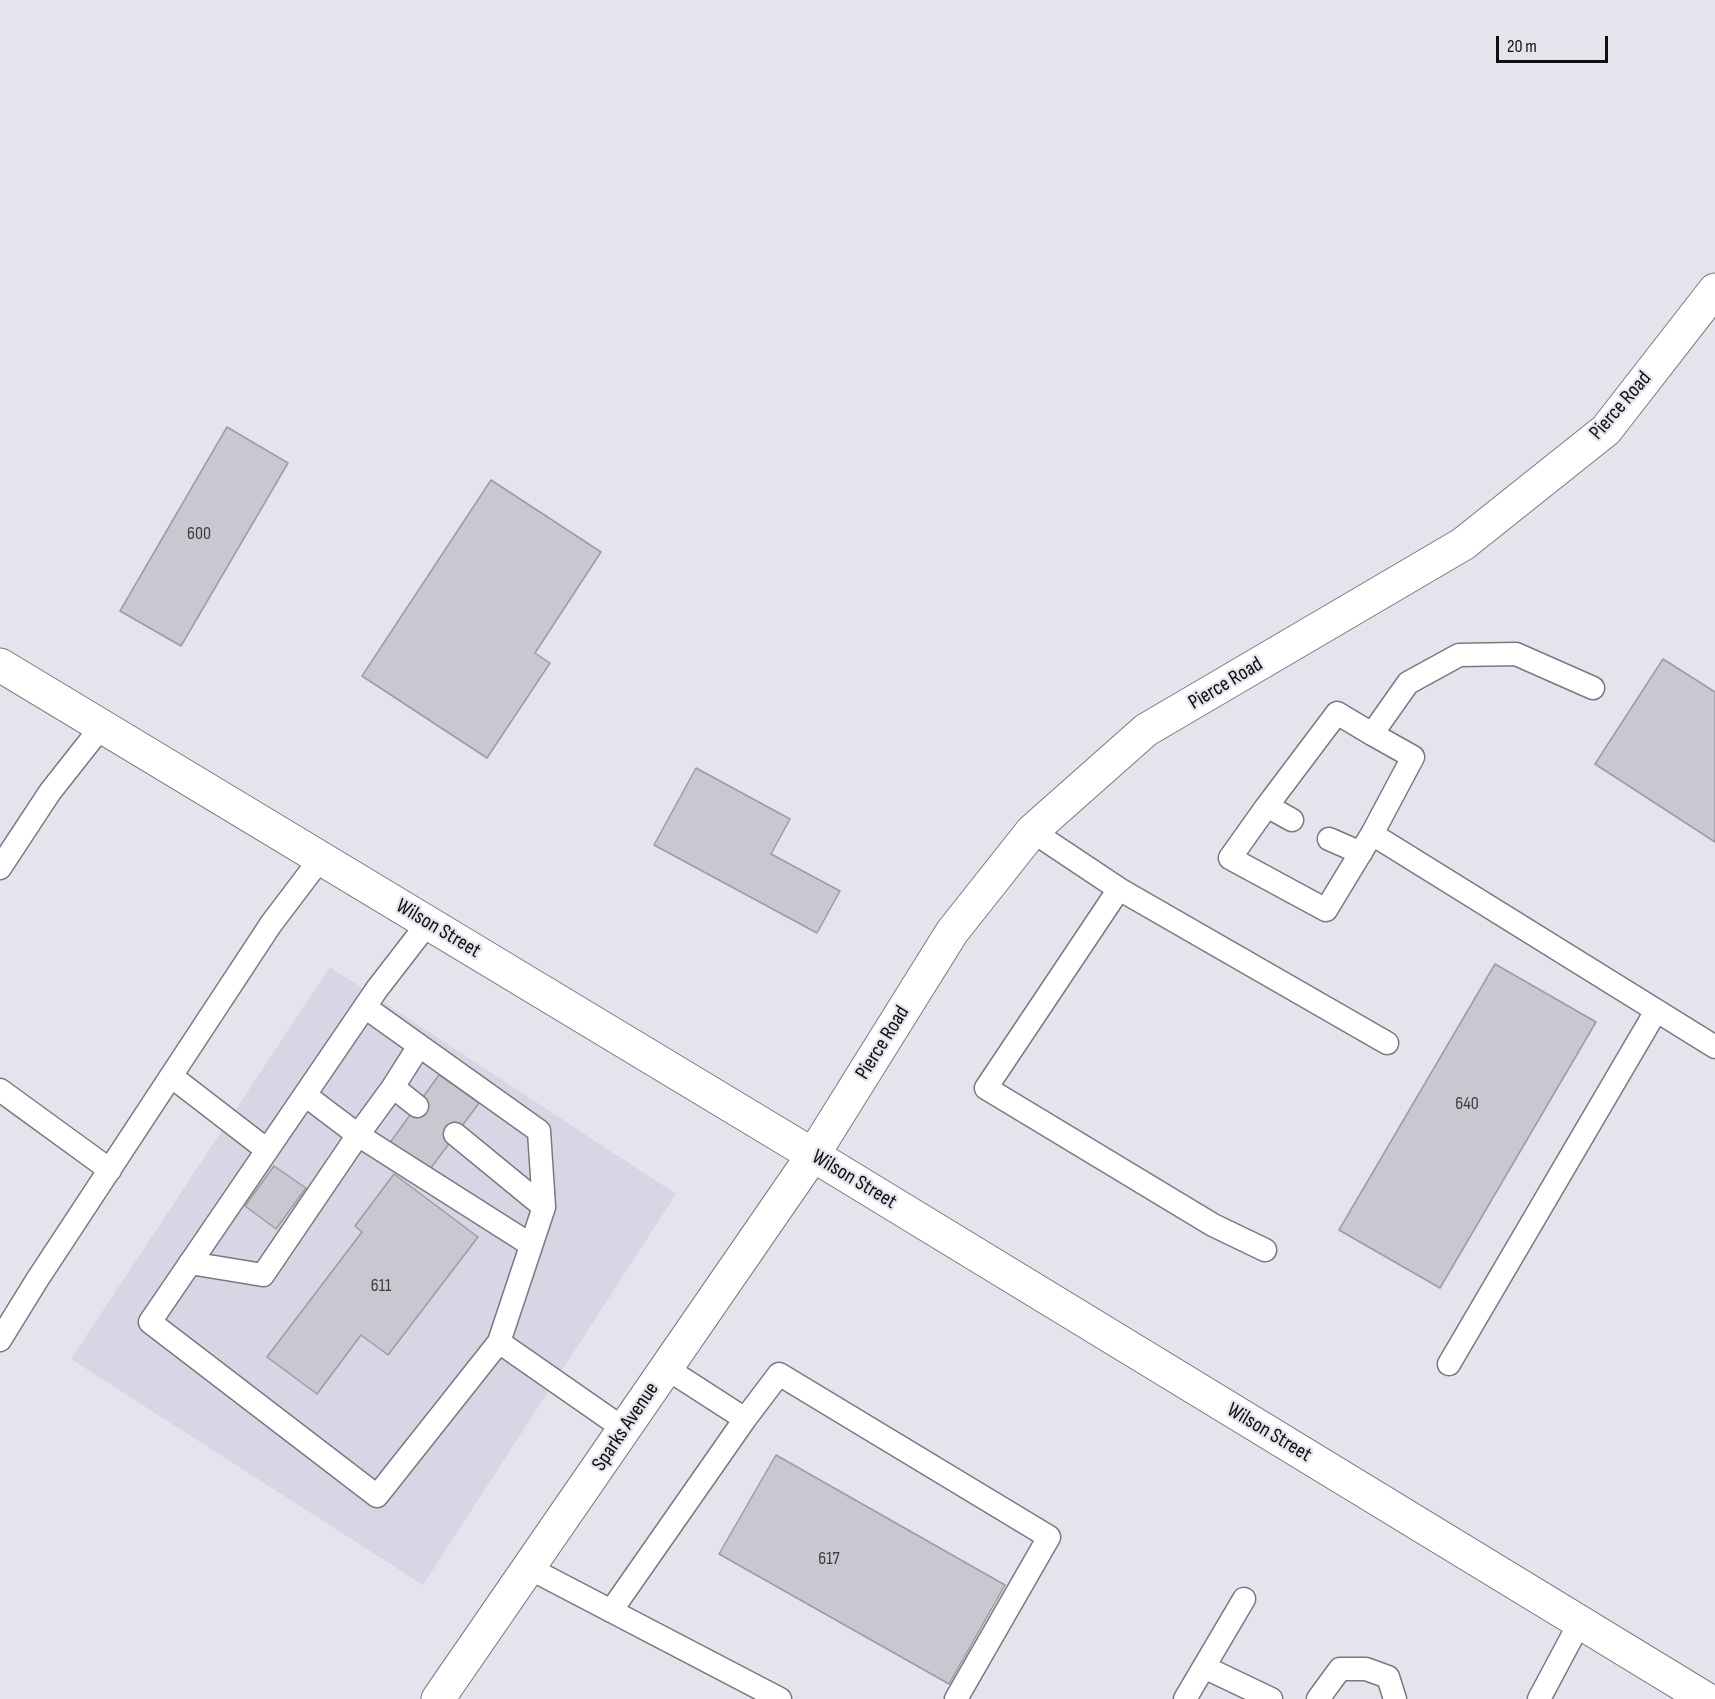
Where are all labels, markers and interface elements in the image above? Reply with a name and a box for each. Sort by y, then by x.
scale bar [1499,24,1612,62]
text: 20 m [1507,36,1537,57]
street label: Pierce Road [1585,367,1657,445]
house number: 600 [187,523,211,545]
street label: Pierce Road [1184,652,1268,716]
street label: Wilson Street [391,894,485,964]
street label: Pierce Road [851,1002,915,1084]
house number: 640 [1455,1093,1479,1115]
street label: Wilson Street [807,1145,901,1215]
house number: 611 [371,1275,391,1297]
street label: Sparks Avenue [587,1378,665,1476]
street label: Wilson Street [1222,1398,1316,1468]
house number: 617 [818,1548,840,1570]

